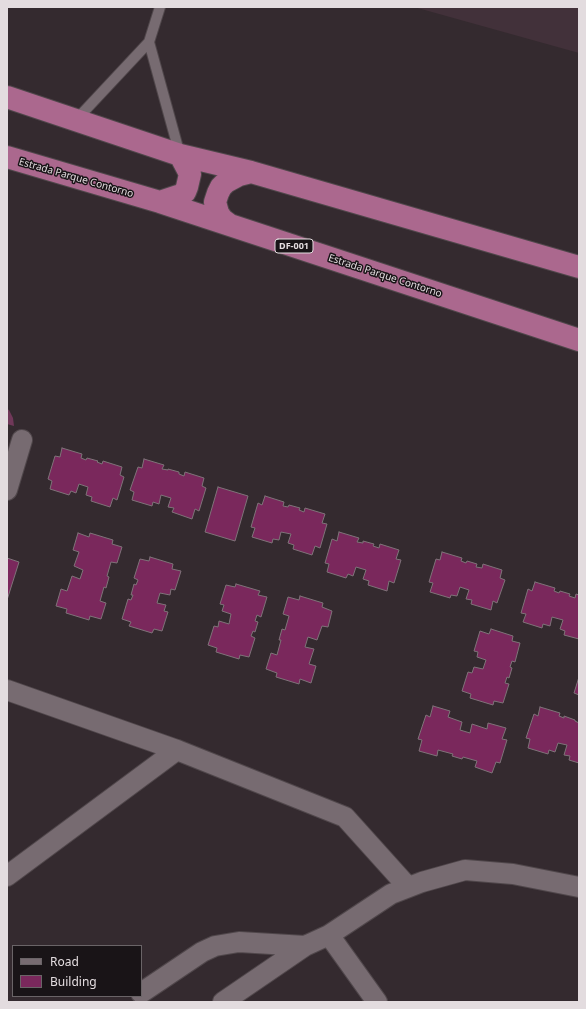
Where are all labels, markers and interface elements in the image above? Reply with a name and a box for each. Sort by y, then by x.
street label: Estrada Parque Contorno [17,156,135,200]
road number: DF-001 [275,239,313,253]
street label: Estrada Parque Contorno [327,252,443,300]
legend [12,945,142,997]
text: Road [50,953,79,970]
text: Building [50,973,97,990]

